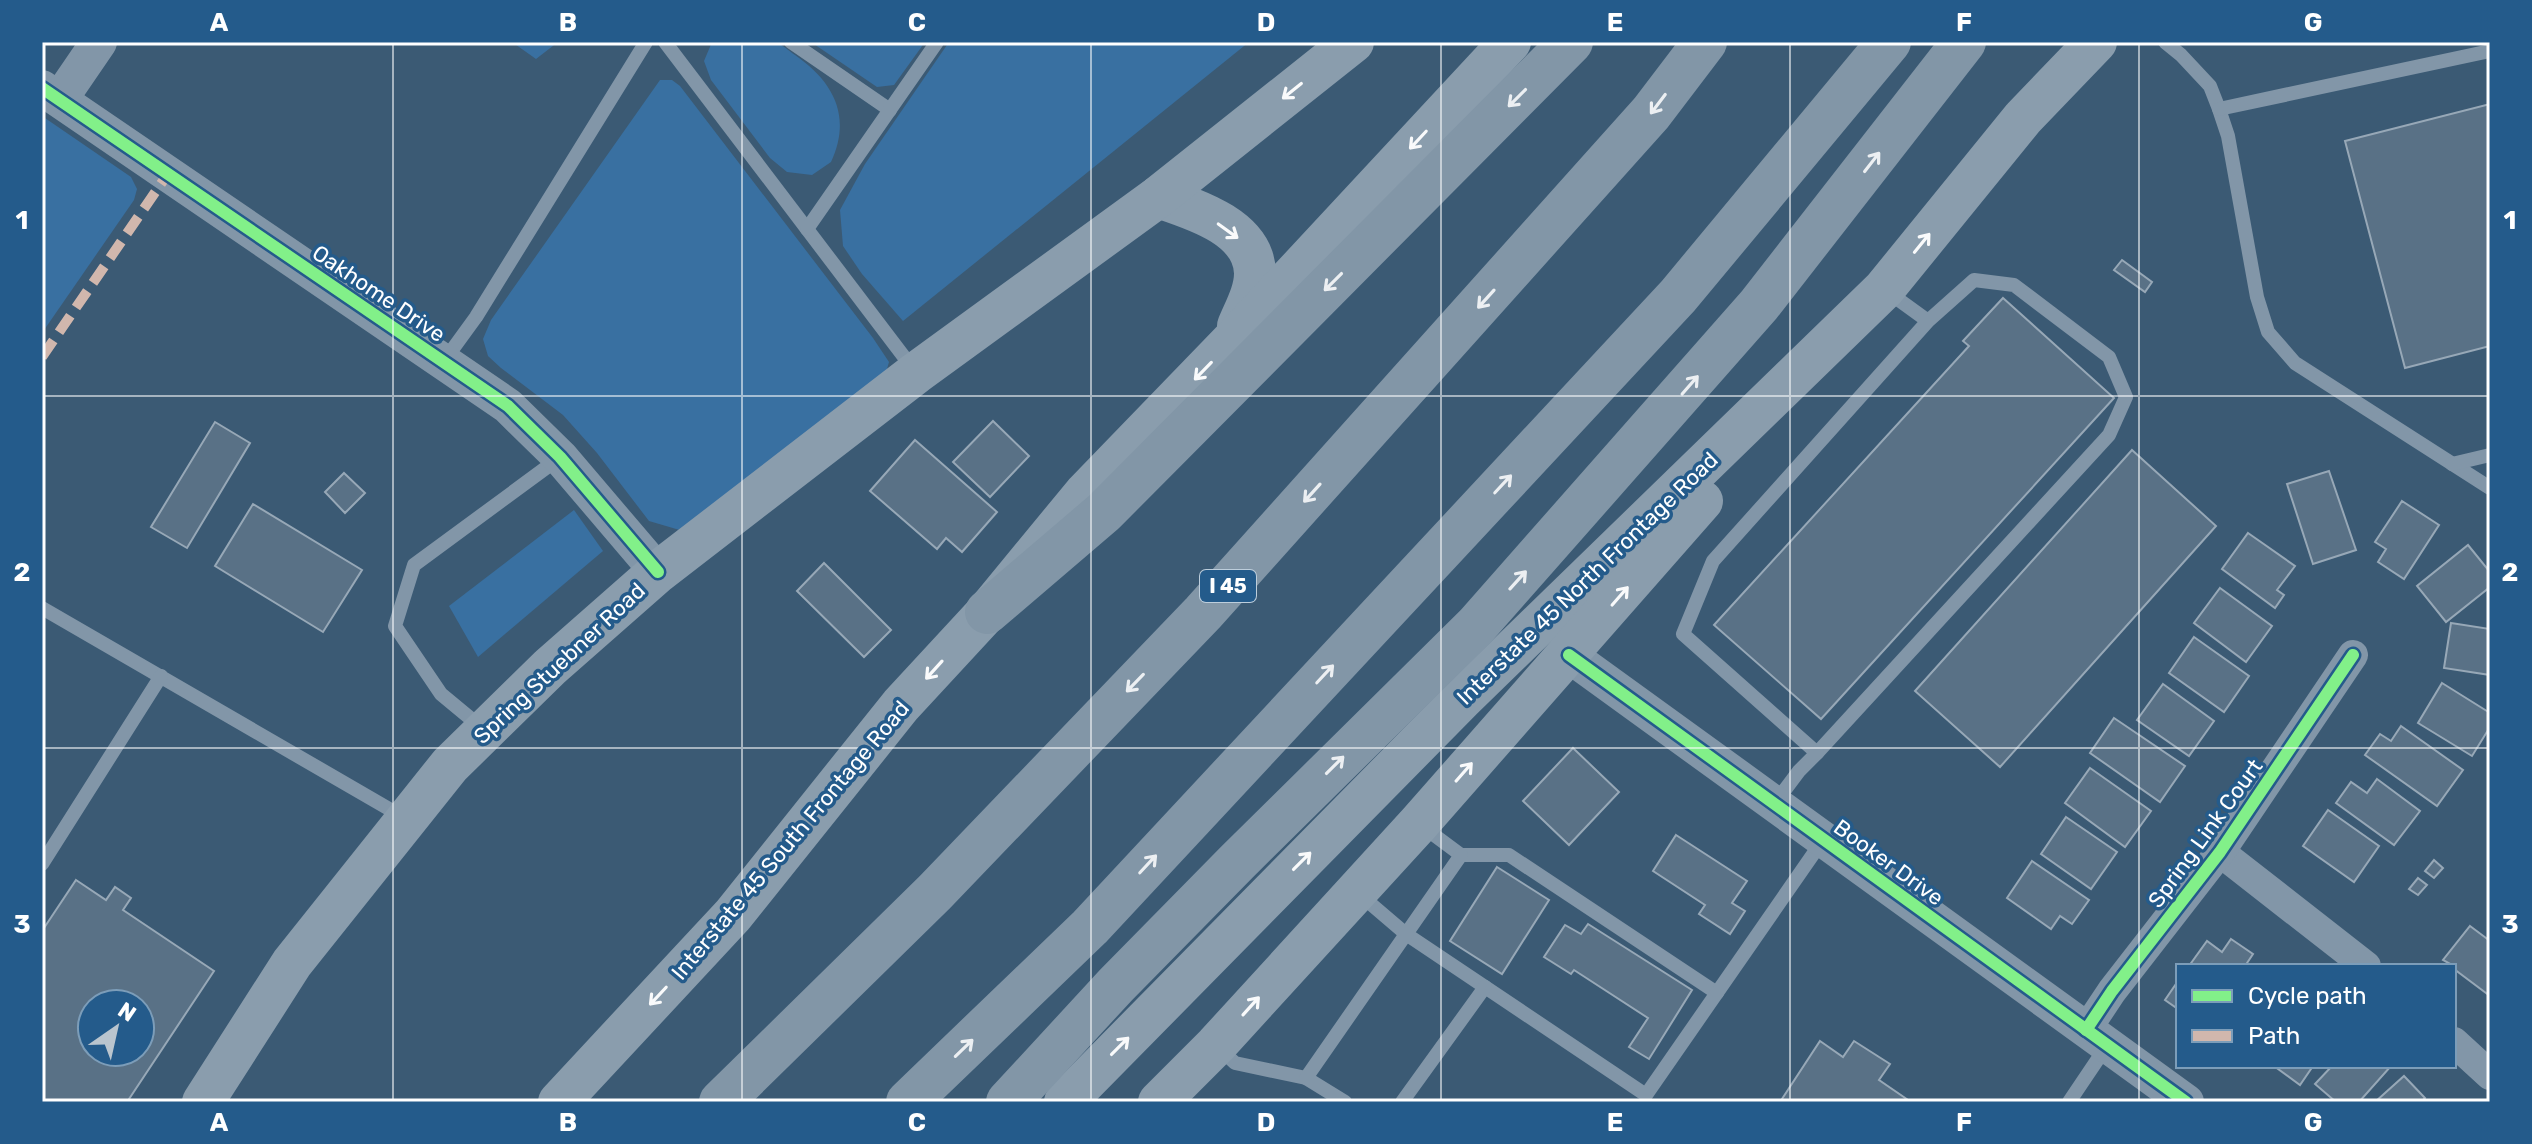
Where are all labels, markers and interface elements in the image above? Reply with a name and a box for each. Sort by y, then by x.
text: A [210,7,229,38]
text: B [559,7,577,38]
text: C [908,7,926,38]
text: D [1257,7,1275,38]
text: E [1607,7,1623,38]
text: F [1956,7,1972,38]
text: G [2304,7,2322,38]
one-way arrow [1282,82,1303,99]
one-way arrow [1507,88,1527,107]
one-way arrow [1649,93,1666,114]
one-way arrow [1409,130,1428,150]
one-way arrow [1863,152,1880,173]
text: 1 [16,205,28,236]
text: 1 [2504,205,2516,236]
one-way arrow [1217,222,1238,239]
one-way arrow [1913,233,1931,254]
street label: Oakhome Drive [307,239,450,348]
one-way arrow [1324,272,1343,291]
one-way arrow [1477,289,1495,309]
one-way arrow [1193,361,1212,381]
one-way arrow [1681,375,1699,395]
street label: Interstate 45 North Frontage Road [1451,446,1724,711]
one-way arrow [1493,474,1512,494]
one-way arrow [1304,482,1322,502]
text: 2 [14,557,30,588]
text: 2 [2502,557,2518,588]
road number: I 45 [1200,570,1256,602]
one-way arrow [1508,570,1526,590]
street label: Spring Stuebner Road [468,577,651,750]
one-way arrow [1610,587,1628,607]
one-way arrow [926,659,944,679]
one-way arrow [1316,664,1335,684]
one-way arrow [1126,673,1145,693]
street label: Interstate 45 South Frontage Road [666,695,915,985]
street label: Spring Link Court [2142,753,2269,913]
one-way arrow [1326,755,1345,775]
one-way arrow [1454,763,1472,783]
street label: Booker Drive [1828,813,1949,911]
one-way arrow [1292,852,1311,871]
one-way arrow [1139,854,1158,874]
text: 3 [13,909,31,940]
text: 3 [2501,909,2519,940]
legend [2176,964,2456,1068]
text: Cycle path [2248,982,2367,1010]
one-way arrow [650,986,668,1006]
north arrow [76,988,156,1068]
text: N [113,996,141,1027]
one-way arrow [1242,997,1260,1017]
text: Path [2248,1022,2300,1050]
one-way arrow [1110,1036,1129,1056]
one-way arrow [954,1039,973,1058]
text: A [210,1107,229,1138]
text: B [559,1107,577,1138]
text: C [908,1107,926,1138]
text: D [1257,1107,1275,1138]
text: E [1607,1107,1623,1138]
text: F [1956,1107,1972,1138]
text: G [2304,1107,2322,1138]

